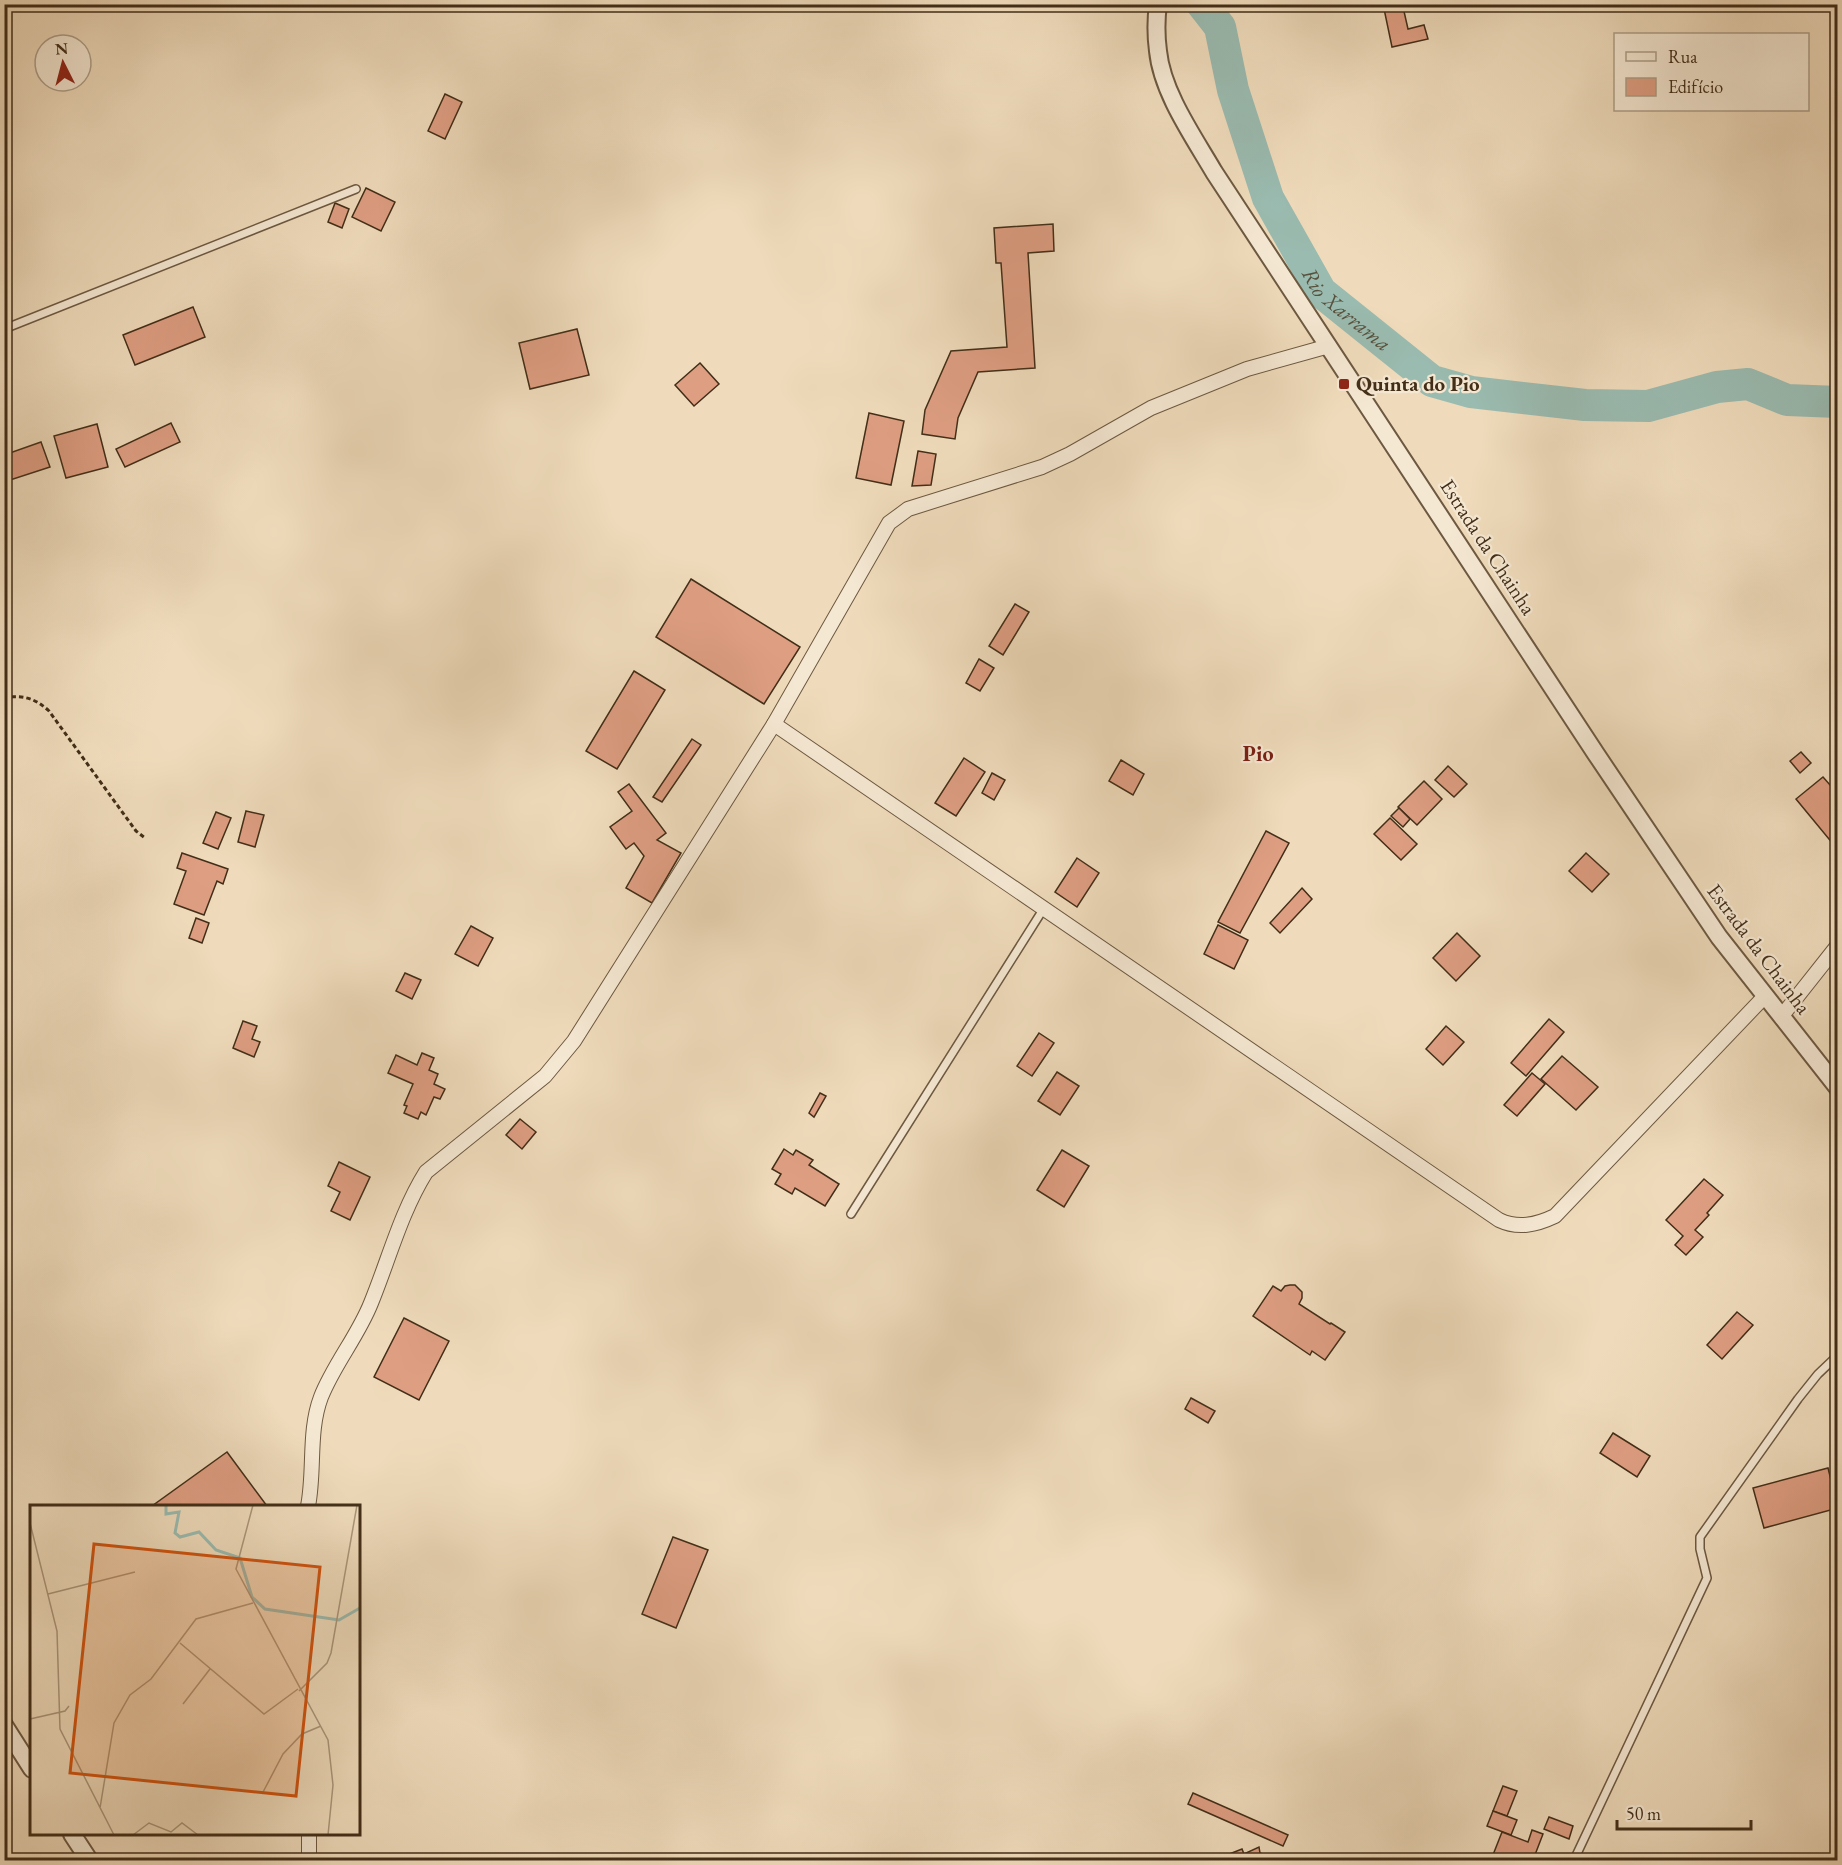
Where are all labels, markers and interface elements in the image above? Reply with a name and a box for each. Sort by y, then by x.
north arrow [33,33,93,93]
legend [1614,33,1809,111]
text: N [54,37,69,60]
text: Rua [1668,45,1698,68]
text: Edifício [1668,75,1723,98]
water label: Rio Xarrama [1295,262,1397,358]
place label: Quinta do Pio [1356,370,1480,397]
marker: Quinta do Pio [1337,377,1351,391]
street label: Estrada da Chainha [1434,474,1543,620]
district label: Pio [1243,739,1273,768]
street label: Estrada da Chainha [1702,878,1818,1020]
inset map [30,1505,360,1835]
scale bar [1617,1793,1750,1831]
text: 50 m [1626,1802,1661,1825]

